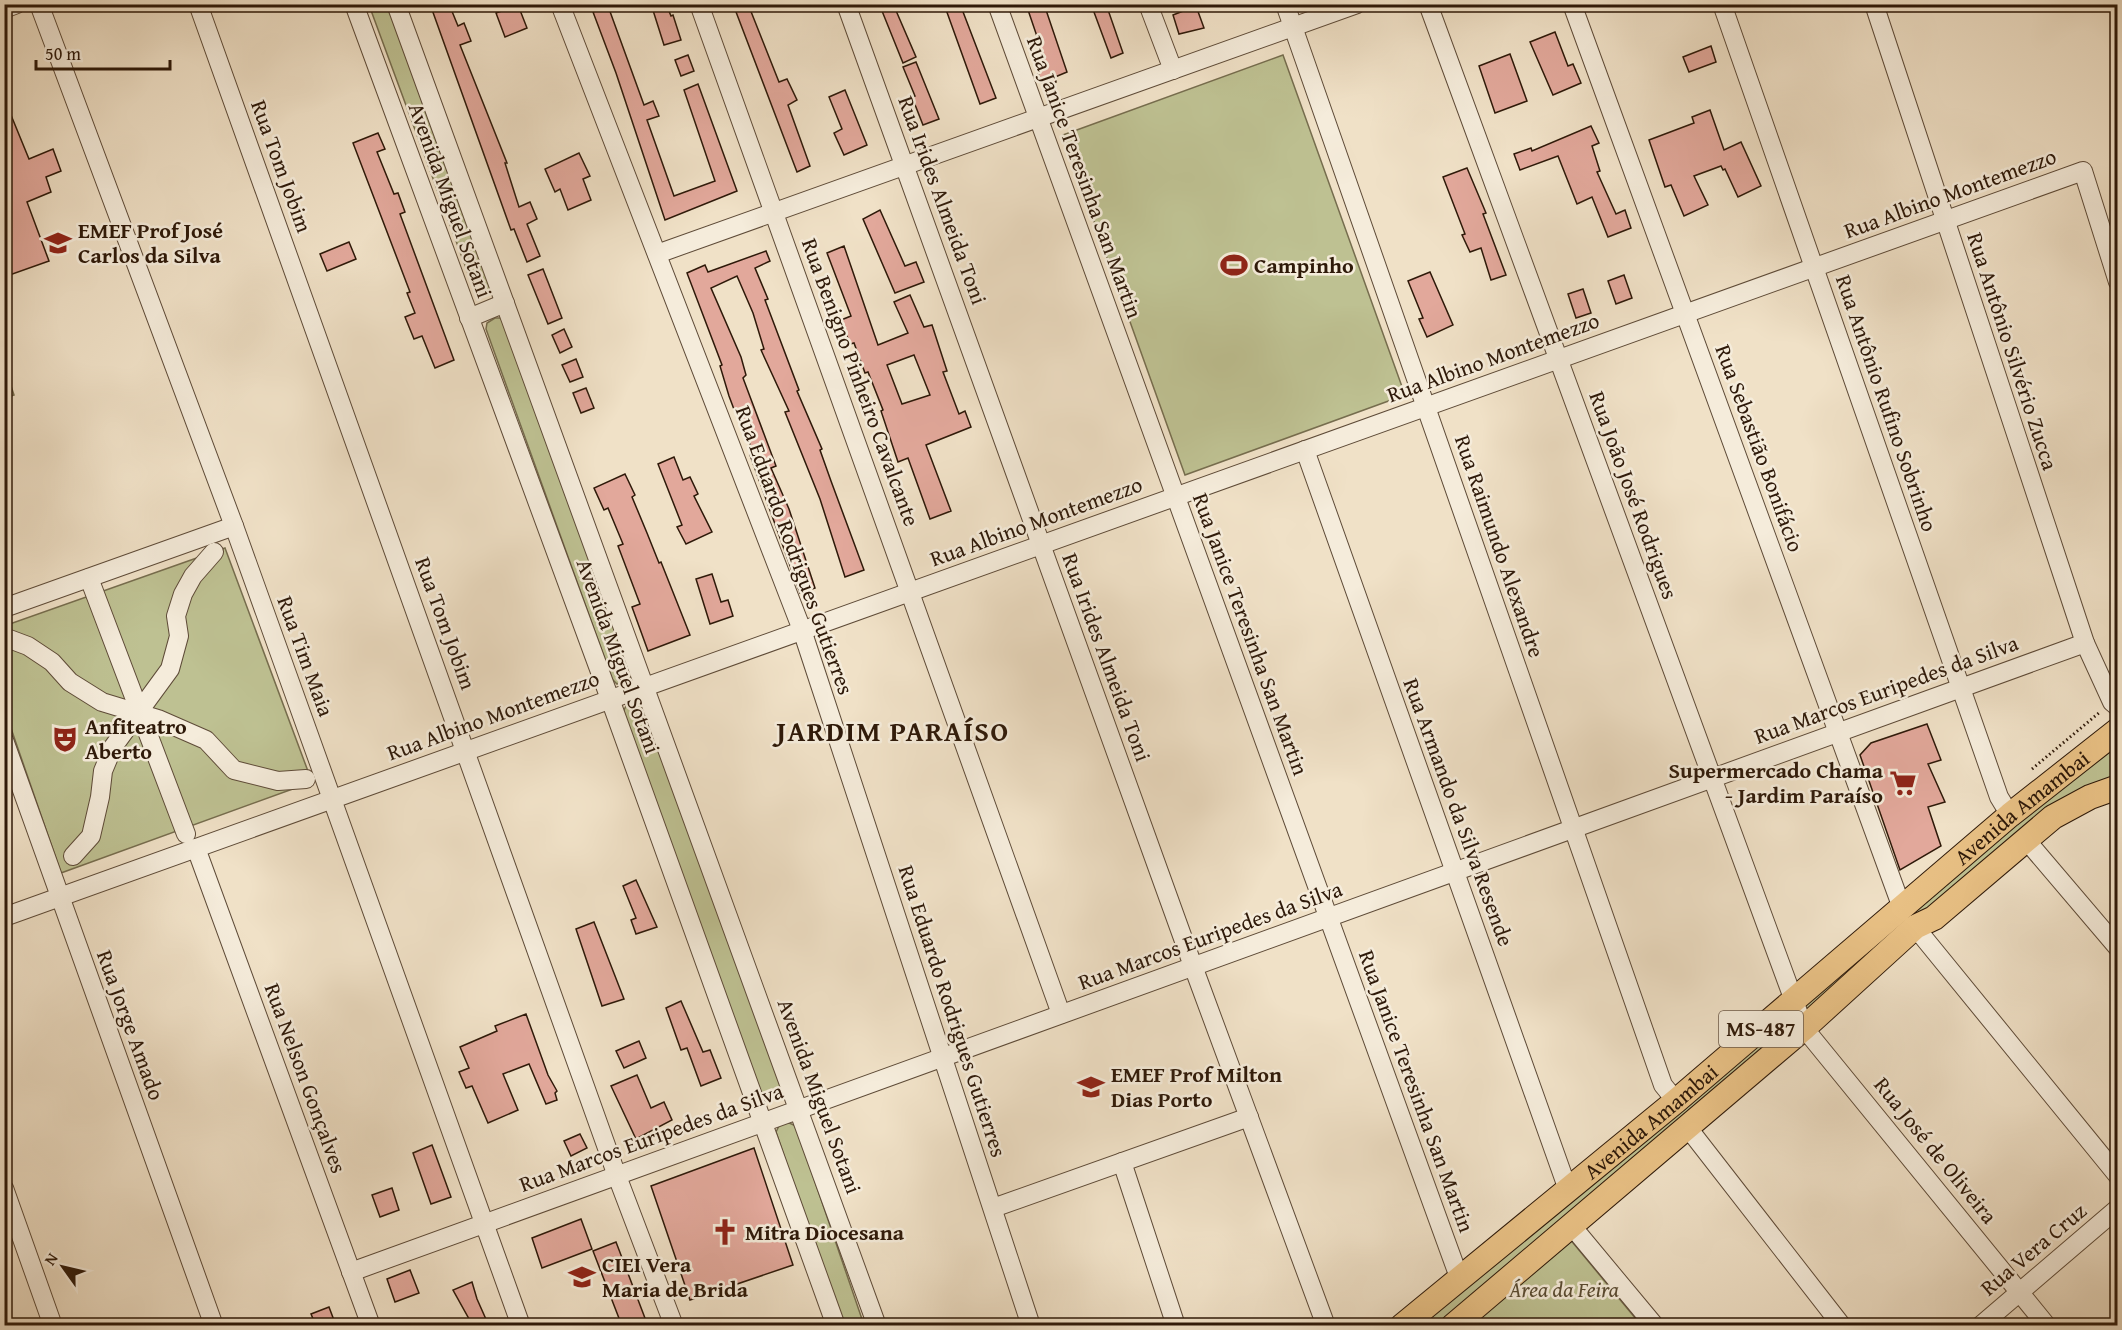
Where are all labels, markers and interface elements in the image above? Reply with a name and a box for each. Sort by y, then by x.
street label: Rua Janice Teresinha San Martin [1019,31,1151,323]
scale bar [36,33,170,71]
text: 50 m [45,40,81,67]
street label: Rua Irides Almeida Toni [890,91,996,309]
street label: Rua Tom Jobim [243,95,321,237]
street label: Avenida Miguel Sotani [401,98,501,302]
street label: Rua Albino Montemezzo [1839,140,2061,246]
place label: EMEF Prof José Carlos da Silva [78,214,223,271]
school or university icon: EMEF Prof José Carlos da Silva [43,228,73,258]
street label: Rua Antônio Silvério Zucca [1959,228,2067,475]
street label: Rua Benigno Pinheiro Cavalcante [794,234,928,530]
place label: Campinho [1254,249,1354,281]
sports icon: Campinho [1219,250,1249,280]
street label: Rua Antônio Rufino Sobrinho [1828,270,1946,536]
street label: Rua Albino Montemezzo [1382,304,1604,410]
street label: Rua Sebastião Bonifácio [1708,340,1812,556]
street label: Rua João José Rodrigues [1581,386,1687,604]
street label: Rua Eduardo Rodrigues Gutierres [728,401,862,699]
street label: Rua Raimundo Alexandre [1447,430,1553,662]
street label: Rua Albino Montemezzo [925,468,1147,574]
street label: Rua Janice Teresinha San Martin [1185,488,1317,780]
street label: Rua Irides Almeida Toni [1054,548,1160,766]
street label: Rua Tom Jobim [407,552,485,694]
street label: Avenida Miguel Sotani [569,554,669,758]
street label: Rua Tim Maia [269,591,343,721]
street label: Rua Marcos Euripedes da Silva [1750,626,2023,752]
street label: Rua Albino Montemezzo [382,662,604,768]
street label: Rua Armando da Silva Resende [1396,674,1522,950]
place label: Anfiteatro Aberto [85,710,187,767]
district label: JARDIM PARAÍSO [772,710,1010,751]
theatre icon: Anfiteatro Aberto [50,724,80,754]
street label: Avenida Amambai [1947,743,2096,872]
place label: Supermercado Chama - Jardim Paraíso [1669,754,1884,811]
supermarket icon: Supermercado Chama - Jardim Paraíso [1888,768,1918,798]
street label: Rua Eduardo Rodrigues Gutierres [891,861,1015,1161]
street label: Rua Marcos Euripedes da Silva [1074,872,1347,998]
street label: Rua Jorge Amado [89,945,173,1105]
street label: Rua Janice Teresinha San Martin [1351,945,1483,1237]
street label: Rua Nelson Gonçalves [257,978,355,1178]
street label: Avenida Miguel Sotani [770,994,870,1198]
road number: MS-487 [1719,1011,1803,1047]
street label: Avenida Amambai [1576,1056,1725,1187]
place label: EMEF Prof Milton Dias Porto [1111,1058,1282,1115]
street label: Rua José de Oliveira [1867,1070,2006,1231]
school or university icon: EMEF Prof Milton Dias Porto [1076,1072,1106,1102]
street label: Rua Marcos Euripedes da Silva [515,1074,788,1200]
street label: Rua Vera Cruz [1973,1195,2093,1303]
place label: Mitra Diocesana [745,1216,905,1248]
church icon: Mitra Diocesana [710,1217,740,1247]
north arrow [33,1237,93,1297]
text: N [38,1247,64,1270]
place label: CIEI Vera Maria de Brida [602,1248,749,1305]
school or university icon: CIEI Vera Maria de Brida [567,1262,597,1292]
park label: Área da Feira [1508,1273,1619,1305]

